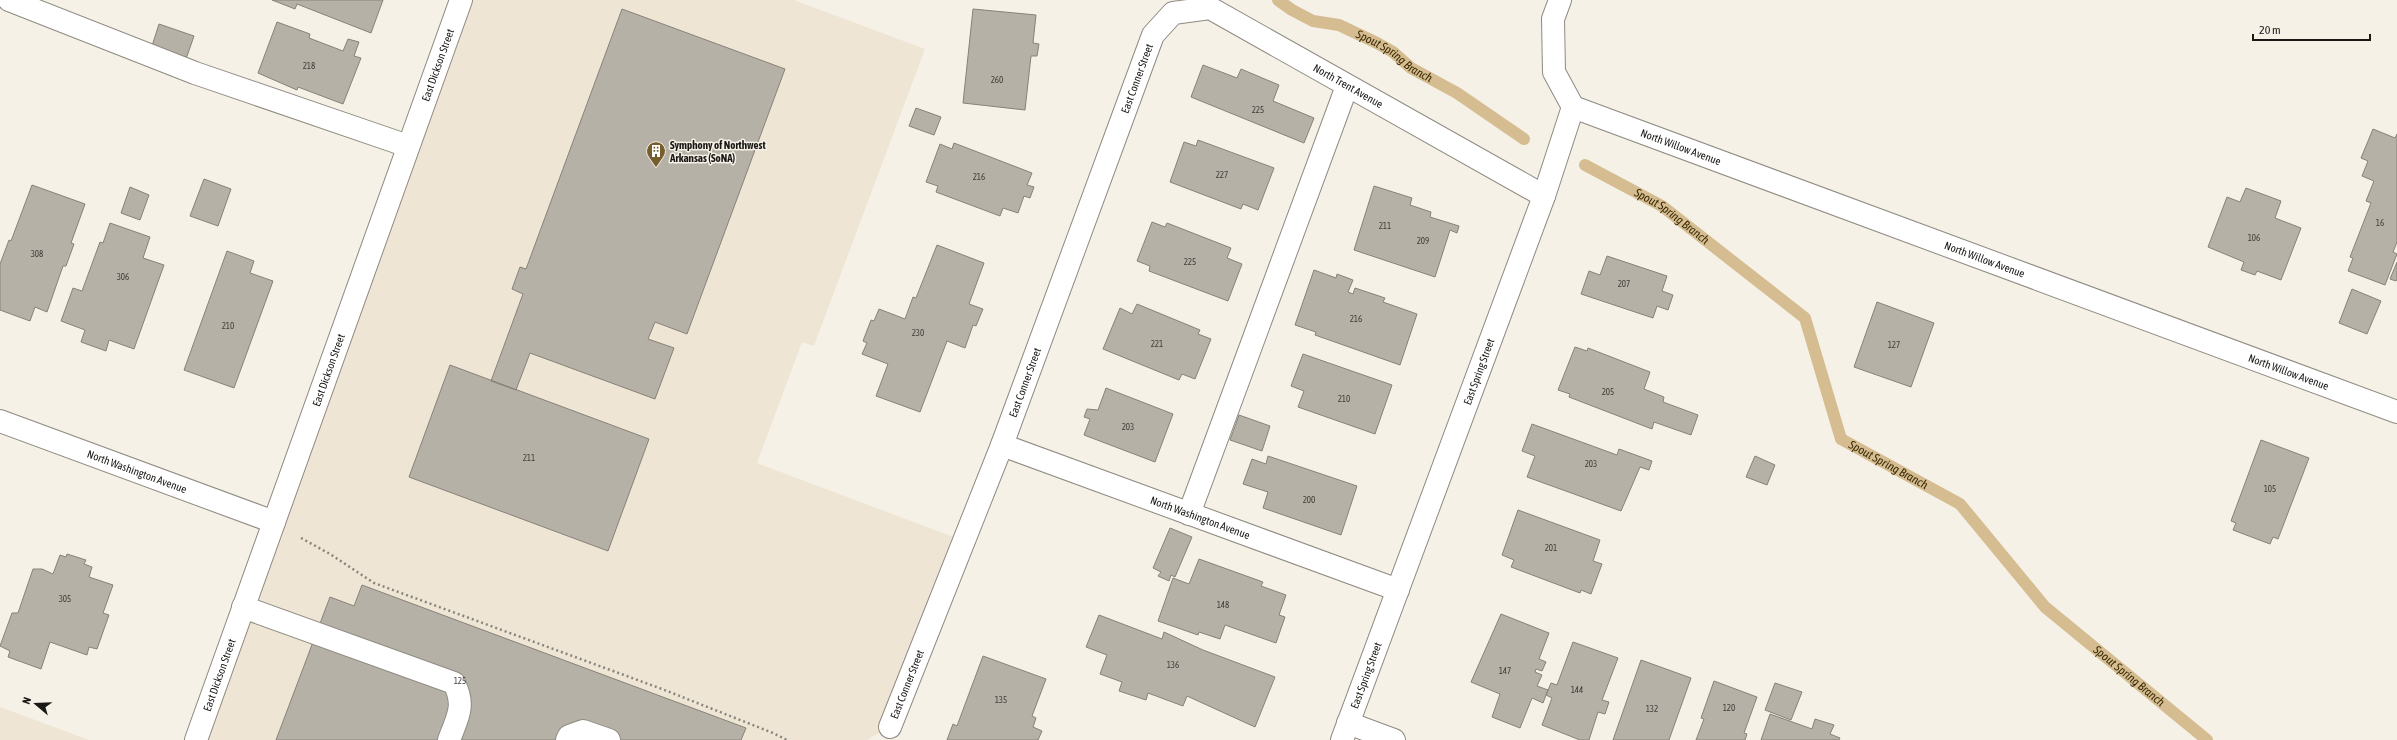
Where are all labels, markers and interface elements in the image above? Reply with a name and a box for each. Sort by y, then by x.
scale bar [2253,16,2370,42]
text: 20 m [2259,23,2281,37]
street label: East Dickson Street [419,27,456,103]
water label: Spout Spring Branch [1353,27,1435,85]
street label: East Conner Street [1119,42,1155,115]
house number: 218 [303,61,315,71]
street label: North Trent Avenue [1311,61,1385,110]
house number: 260 [991,75,1003,85]
house number: 225 [1252,105,1264,115]
street label: North Willow Avenue [1639,127,1723,167]
place label: Symphony of Northwest Arkansas (SoNA) [669,139,766,164]
building icon: Symphony of Northwest Arkansas (SoNA) [645,140,667,168]
house number: 227 [1216,170,1228,180]
house number: 216 [973,172,985,182]
water label: Spout Spring Branch [1631,185,1712,247]
house number: 16 [2376,218,2384,228]
house number: 211 [1379,221,1391,231]
house number: 106 [2248,233,2260,243]
house number: 209 [1417,236,1429,246]
street label: North Willow Avenue [1943,239,2027,280]
house number: 308 [31,249,43,259]
house number: 225 [1184,257,1196,267]
house number: 306 [117,272,129,282]
house number: 207 [1618,279,1630,289]
house number: 216 [1350,314,1362,324]
house number: 210 [222,321,234,331]
house number: 230 [912,328,924,338]
street label: East Dickson Street [310,332,347,408]
street label: East Spring Street [1461,337,1497,406]
house number: 221 [1151,339,1163,349]
house number: 127 [1888,340,1900,350]
street label: East Conner Street [1007,346,1043,419]
street label: North Willow Avenue [2247,352,2330,392]
house number: 205 [1602,387,1614,397]
house number: 210 [1338,394,1350,404]
house number: 203 [1122,422,1134,432]
water label: Spout Spring Branch [1845,437,1930,492]
street label: North Washington Avenue [86,448,188,495]
house number: 211 [523,453,535,463]
house number: 203 [1585,459,1597,469]
house number: 105 [2264,484,2276,494]
street label: North Washington Avenue [1149,494,1252,541]
house number: 200 [1303,495,1315,505]
house number: 201 [1545,543,1557,553]
house number: 305 [59,594,71,604]
house number: 148 [1217,600,1229,610]
street label: East Dickson Street [201,637,238,713]
street label: East Spring Street [1348,641,1384,710]
water label: Spout Spring Branch [2090,642,2168,709]
street label: East Conner Street [888,648,926,720]
house number: 136 [1167,660,1179,670]
house number: 147 [1499,666,1511,676]
house number: 125 [454,676,466,686]
north arrow [16,684,56,724]
house number: 144 [1571,685,1583,695]
house number: 135 [995,695,1007,705]
text: N [20,696,33,706]
house number: 120 [1723,703,1735,713]
house number: 132 [1646,704,1658,714]

